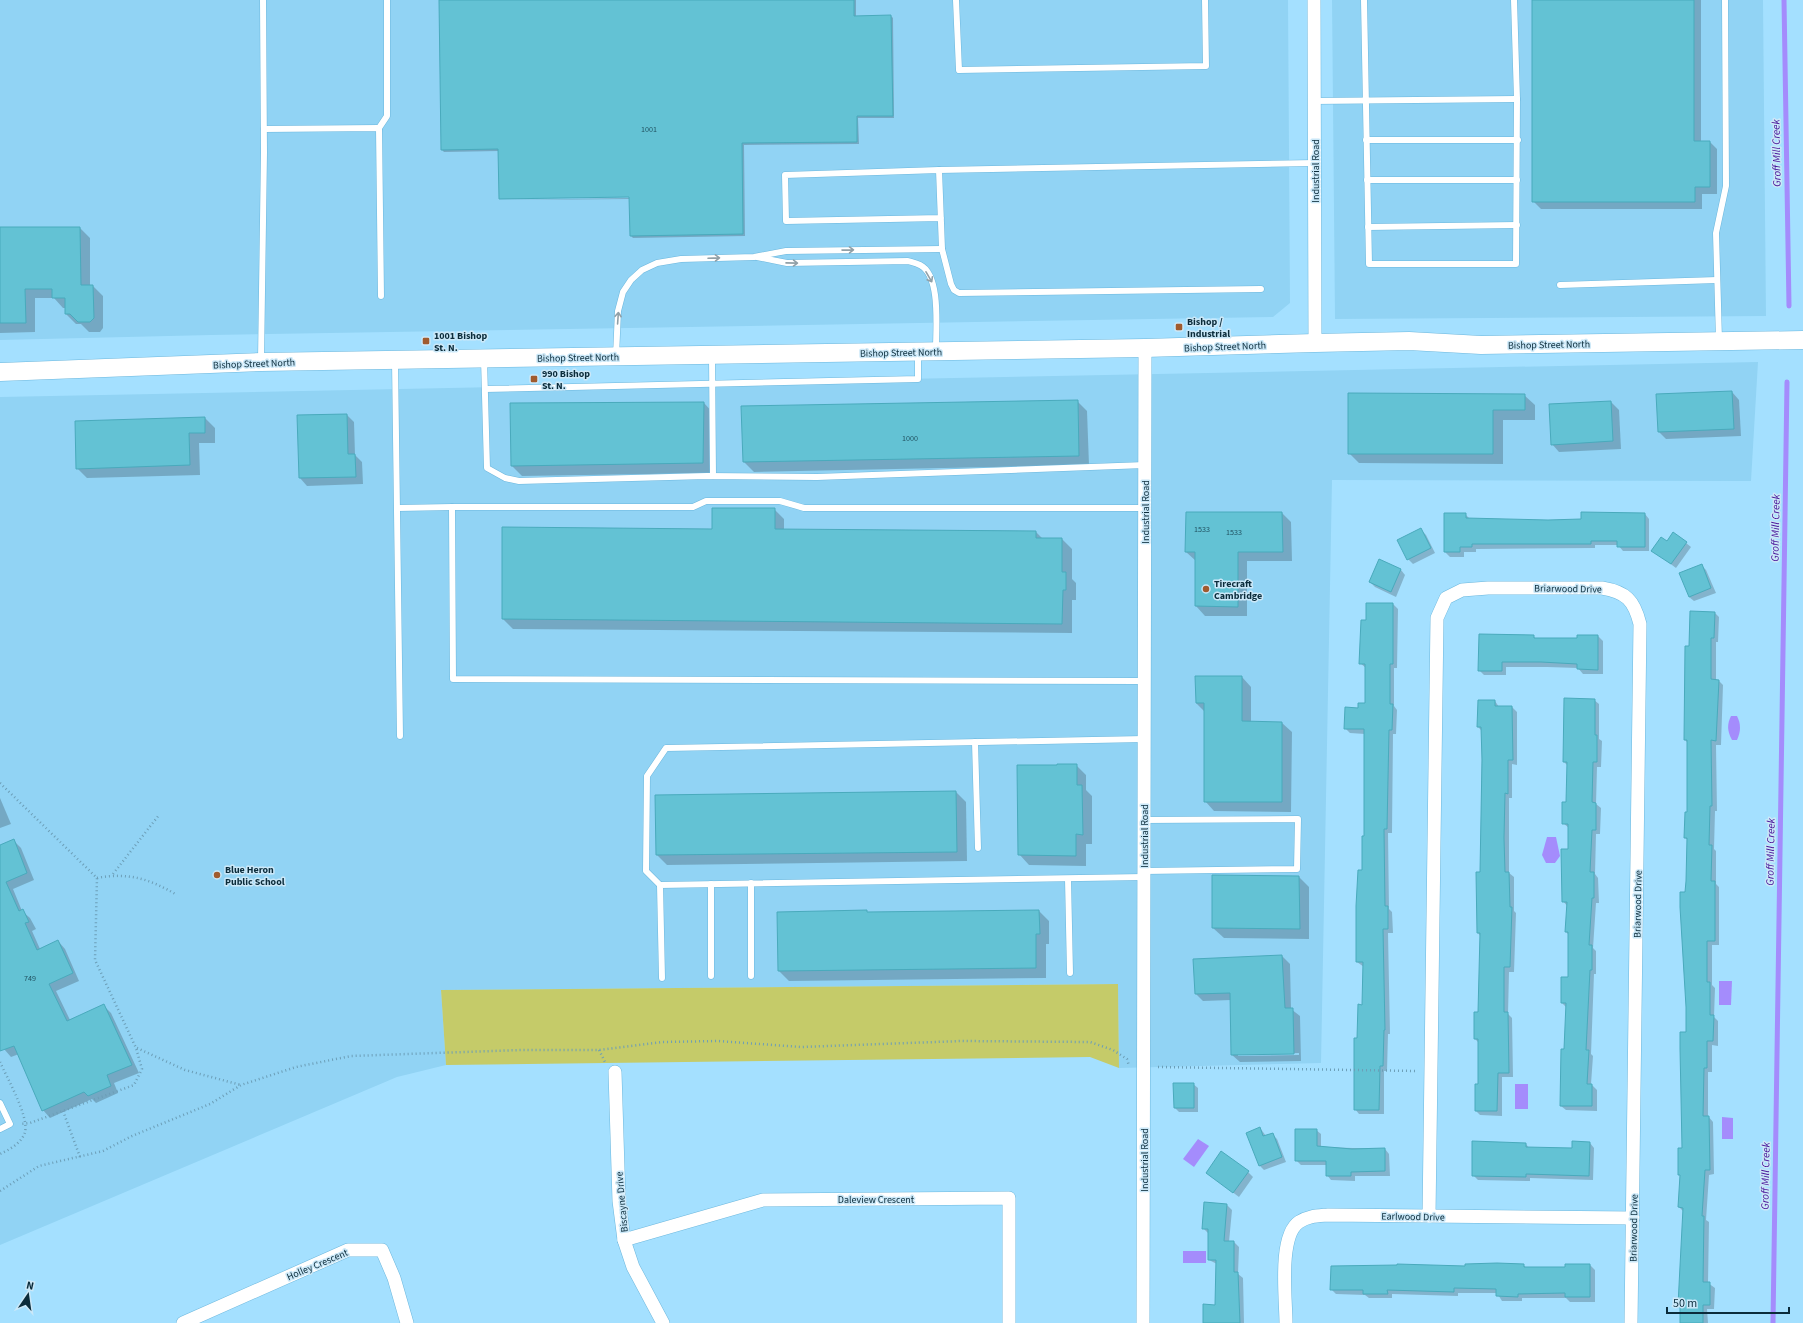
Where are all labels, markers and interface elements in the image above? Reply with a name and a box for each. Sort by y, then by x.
water label: Groff Mill Creek [1768,118,1785,187]
house number: 1001 [641,124,657,135]
street label: Industrial Road [1309,139,1323,203]
one-way arrow [841,246,854,254]
one-way arrow [707,254,720,262]
one-way arrow [785,259,798,267]
one-way arrow [926,271,934,283]
one-way arrow [614,312,622,325]
place label: Bishop / Industrial [1187,315,1230,341]
marker: Bishop / Industrial [1174,322,1184,332]
place label: 1001 Bishop St. N. [434,329,488,355]
marker: 1001 Bishop St. N. [421,336,431,346]
street label: Bishop Street North [1508,337,1590,353]
street label: Bishop Street North [1184,339,1266,355]
street label: Bishop Street North [860,345,942,361]
street label: Bishop Street North [537,350,619,366]
street label: Bishop Street North [213,356,295,372]
place label: 990 Bishop St. N. [542,367,590,393]
marker: 990 Bishop St. N. [529,374,539,384]
house number: 1000 [902,433,918,444]
street label: Industrial Road [1139,480,1153,544]
water label: Groff Mill Creek [1767,493,1784,562]
house number: 1533 [1194,524,1210,535]
house number: 1533 [1226,527,1242,538]
place label: Tirecraft Cambridge [1214,577,1262,603]
street label: Briarwood Drive [1534,581,1602,597]
marker: Tirecraft Cambridge [1201,584,1211,594]
street label: Industrial Road [1138,804,1152,868]
water label: Groff Mill Creek [1762,817,1779,886]
place label: Blue Heron Public School [225,863,285,889]
marker: Blue Heron Public School [212,870,222,880]
street label: Briarwood Drive [1630,870,1646,938]
house number: 749 [24,973,36,984]
street label: Industrial Road [1138,1128,1152,1192]
water label: Groff Mill Creek [1757,1141,1774,1210]
street label: Biscayne Drive [612,1171,632,1233]
street label: Daleview Crescent [838,1193,915,1207]
street label: Briarwood Drive [1626,1194,1642,1262]
street label: Earlwood Drive [1381,1209,1445,1225]
street label: Holley Crescent [285,1246,351,1284]
north arrow [8,1275,48,1315]
text: N [25,1278,35,1294]
scale bar [1667,1289,1789,1315]
text: 50 m [1673,1295,1697,1312]

